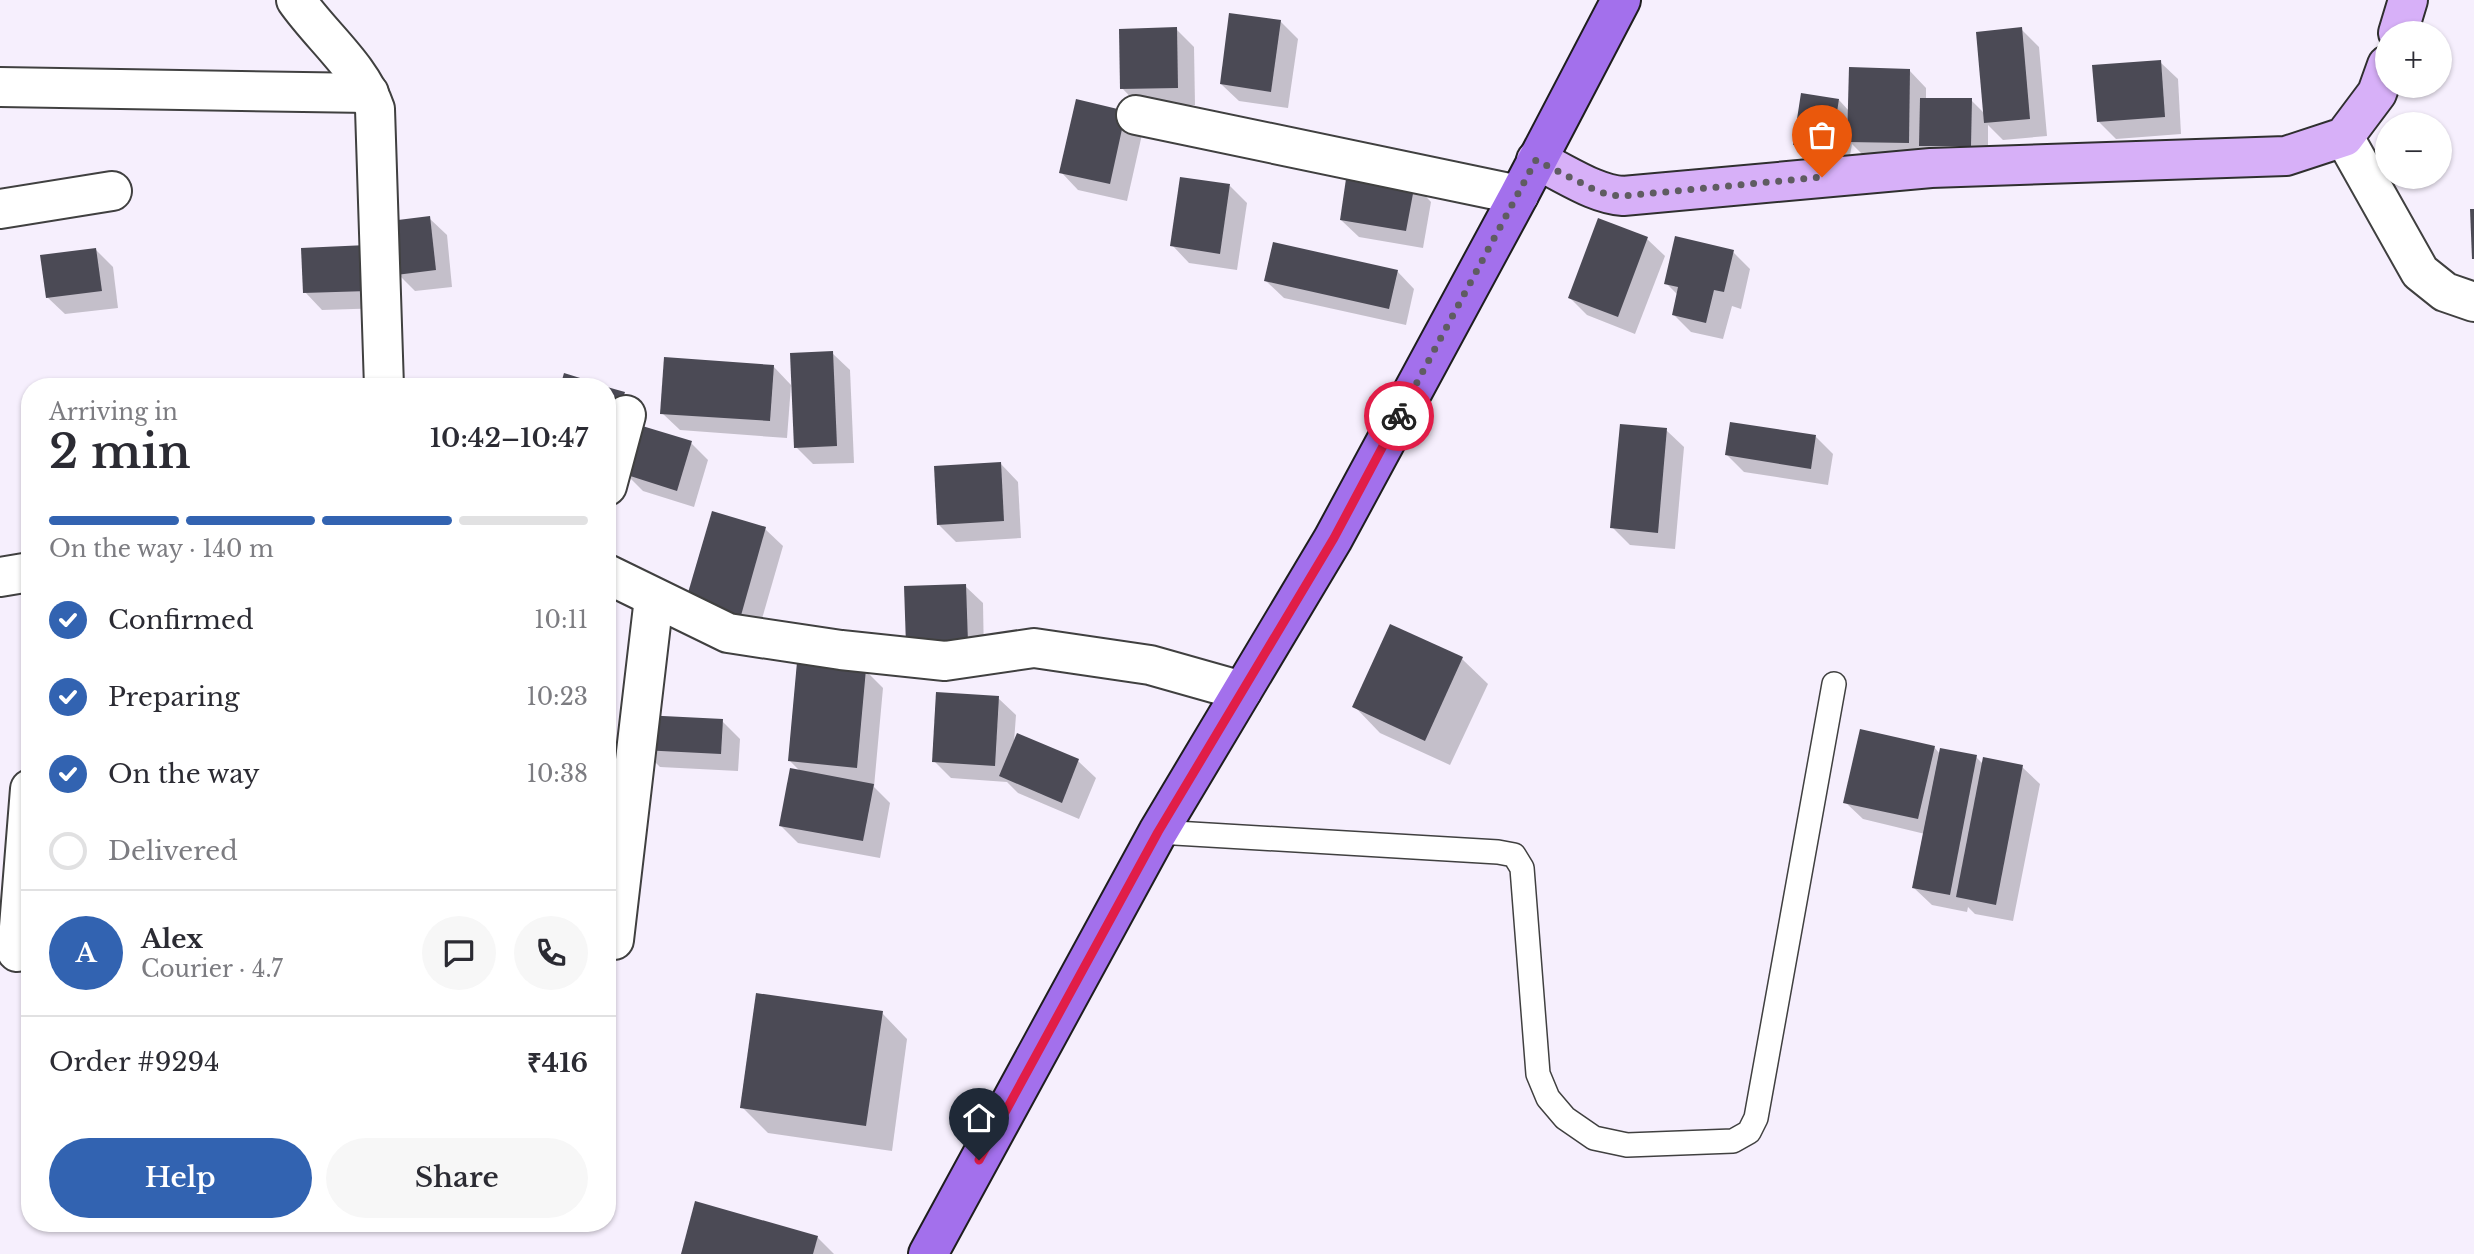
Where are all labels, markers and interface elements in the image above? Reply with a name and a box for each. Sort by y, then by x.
map controls [2375,21,2452,189]
button: + [2375,21,2452,98]
pin [1792,105,1852,177]
button: − [2375,112,2452,189]
icon: bag [1803,116,1841,154]
courier [1364,381,1434,451]
icon: bike [1380,397,1418,435]
text: Arriving in [49,398,178,426]
text: 10:42–10:47 [430,422,588,454]
text: 2 min [49,423,191,480]
text: On the way · 140 m [49,535,274,563]
icon: check [49,601,87,639]
text: Confirmed [108,604,253,636]
text: 10:11 [534,606,588,634]
icon: check [49,678,87,716]
text: Preparing [108,681,240,713]
text: 10:23 [526,683,588,711]
icon: check [49,755,87,793]
text: On the way [108,758,260,790]
text: 10:38 [527,760,588,788]
text: Delivered [108,835,238,867]
button: chat [422,916,496,990]
button: phone [514,916,588,990]
text: Alex [141,923,203,955]
text: A [75,937,97,969]
text: Courier · 4.7 [141,955,283,983]
text: Order #9294 [49,1046,219,1078]
text: ₹416 [527,1047,588,1079]
pin [949,1088,1009,1160]
icon: home [960,1099,998,1137]
button: Help [49,1138,312,1218]
button: Share [326,1138,588,1218]

